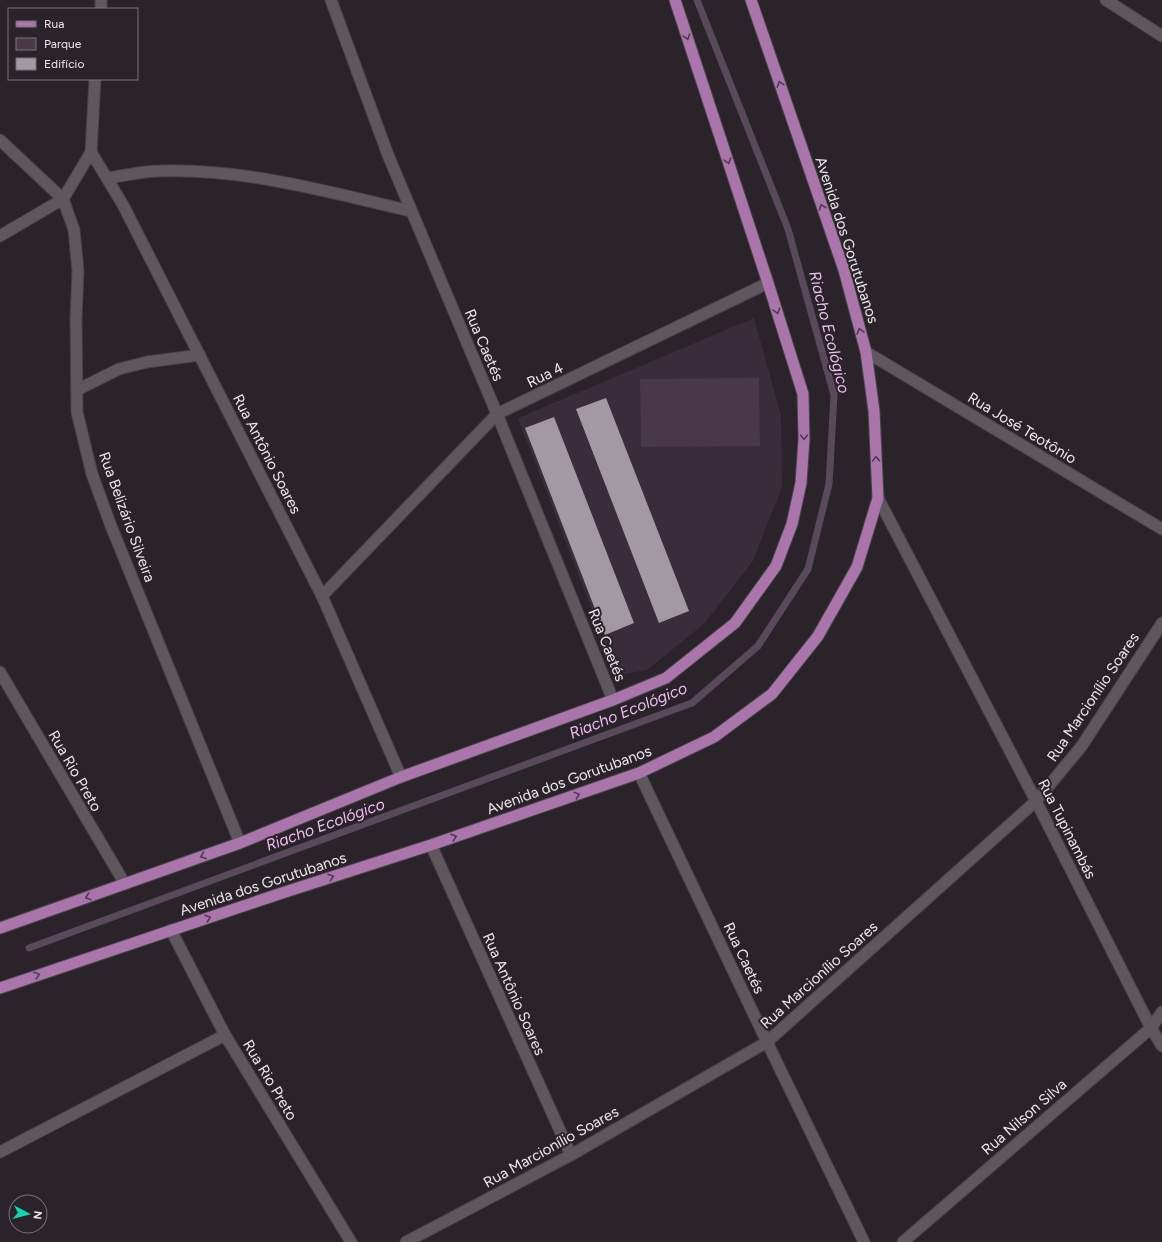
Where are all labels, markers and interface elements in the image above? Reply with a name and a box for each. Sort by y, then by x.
legend [8,8,138,80]
text: Rua [44,17,64,31]
one-way arrow [682,33,691,40]
text: Parque [44,37,82,51]
text: Edifício [44,57,84,71]
one-way arrow [776,80,784,87]
street label: Avenida dos Gorutubanos [812,154,882,326]
one-way arrow [723,157,732,164]
one-way arrow [818,203,827,210]
water label: Riacho Ecológico [805,269,854,395]
street label: Rua Caetés [461,306,507,384]
one-way arrow [772,307,781,314]
one-way arrow [856,327,865,334]
street label: Rua 4 [524,358,566,392]
street label: Rua José Teotônio [964,388,1080,468]
street label: Rua Antônio Soares [229,391,305,517]
one-way arrow [800,434,808,440]
street label: Rua Belizário Silveira [95,449,159,585]
one-way arrow [872,456,880,462]
street label: Rua Caetés [584,606,630,684]
street label: Rua Marcionílio Soares [1043,629,1143,765]
water label: Riacho Ecológico [566,678,690,743]
street label: Rua Rio Preto [45,727,106,815]
street label: Avenida dos Gorutubanos [484,742,654,818]
street label: Rua Tupinambás [1034,776,1100,882]
one-way arrow [574,791,581,799]
water label: Riacho Ecológico [263,794,387,855]
one-way arrow [451,833,458,841]
street label: Avenida dos Gorutubanos [177,849,349,919]
one-way arrow [200,851,207,860]
one-way arrow [327,873,334,882]
one-way arrow [85,892,92,901]
one-way arrow [204,914,211,923]
street label: Rua Marcionílio Soares [757,918,881,1032]
street label: Rua Caetés [720,919,768,997]
street label: Rua Antônio Soares [479,930,549,1058]
one-way arrow [33,972,40,980]
street label: Rua Rio Preto [239,1037,301,1124]
street label: Rua Nilson Silva [978,1075,1070,1159]
street label: Rua Marcionílio Soares [480,1102,622,1192]
north arrow [8,1194,48,1234]
text: N [30,1210,44,1220]

